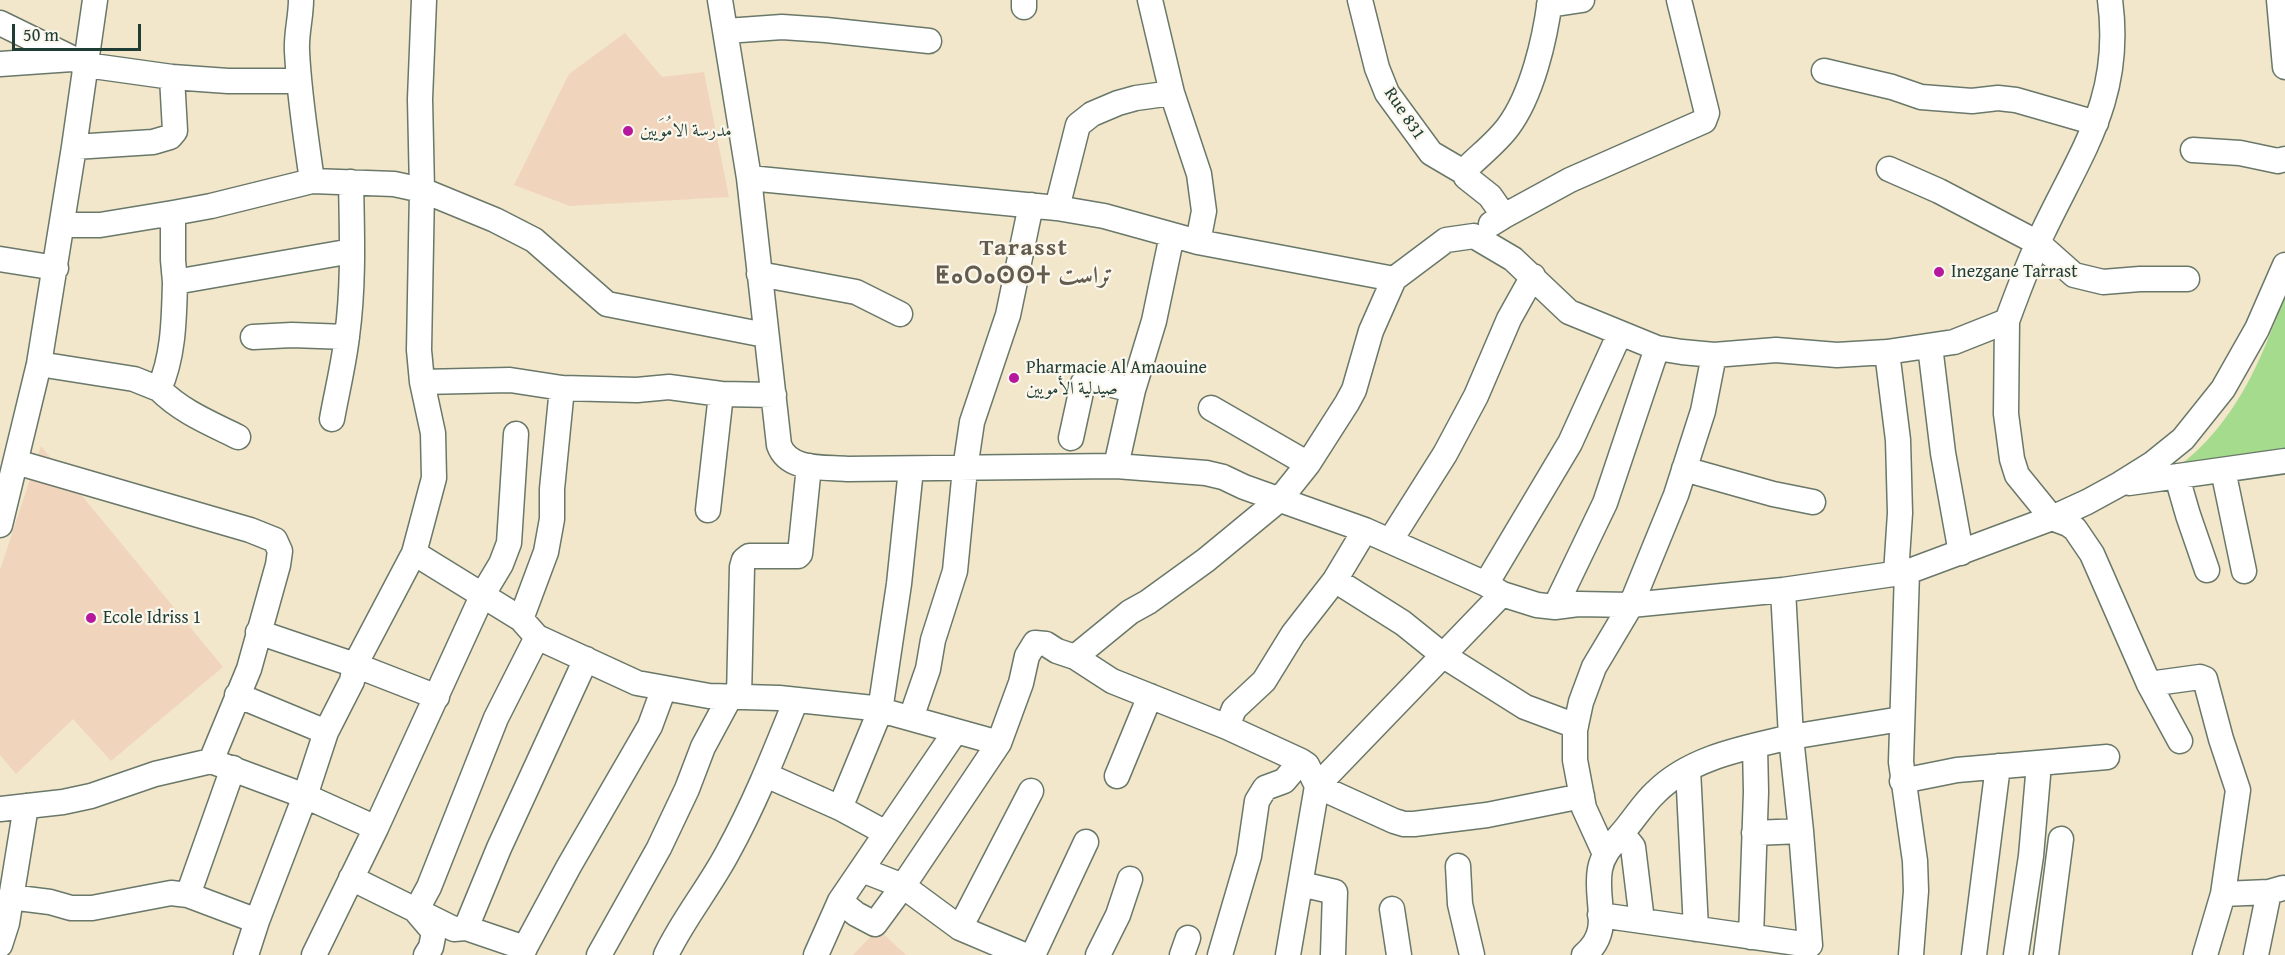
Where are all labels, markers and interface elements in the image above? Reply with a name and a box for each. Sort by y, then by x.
scale bar [15,12,144,50]
text: 50 m [23,21,59,48]
street label: Rue 831 [1379,84,1429,144]
place label: مدرسة الامُوَيين [640,120,732,142]
marker: مدرسة الامُوَيين [621,124,635,138]
district label: Tarasst ⵟⴰⵔⴰⵙⵙⵜ تراست [941,235,1107,291]
place label: Inezgane Tarrast [1951,261,2078,283]
marker: Inezgane Tarrast [1932,265,1946,279]
place label: Pharmacie Al Amaouine صيدلية الأمويين [1026,357,1207,400]
marker: Pharmacie Al Amaouine صيدلية الأمويين [1007,371,1021,385]
place label: Ecole Idriss 1 [103,607,201,629]
marker: Ecole Idriss 1 [84,611,98,625]

